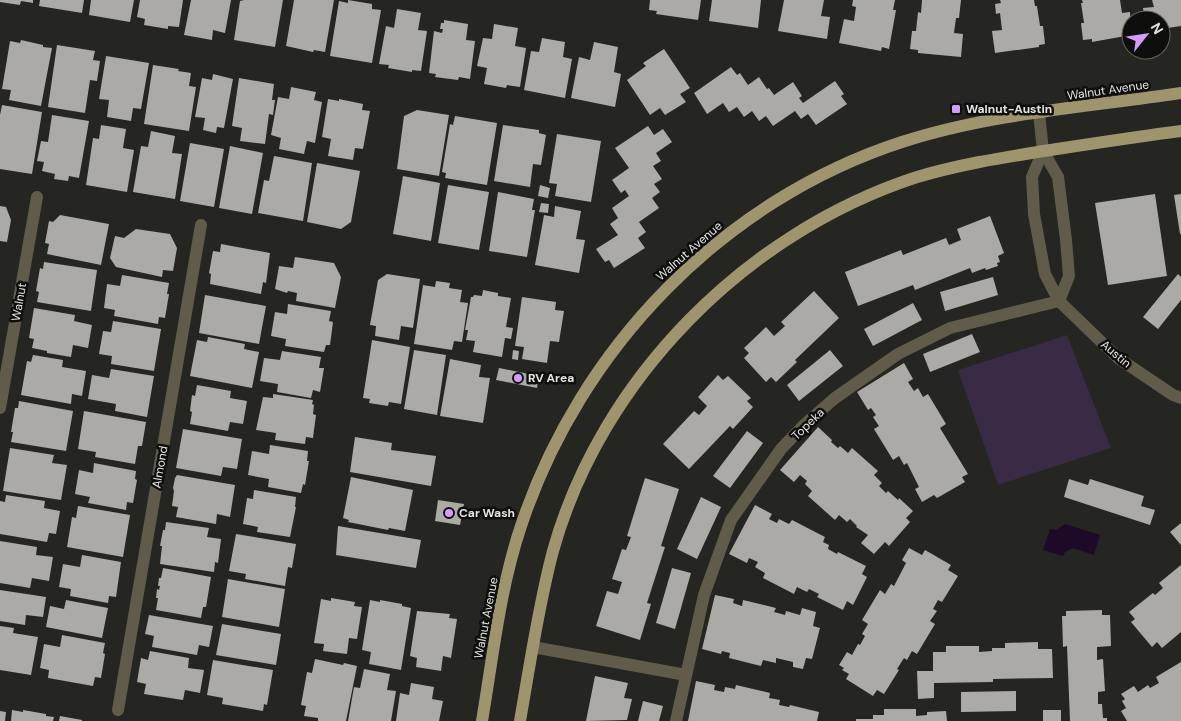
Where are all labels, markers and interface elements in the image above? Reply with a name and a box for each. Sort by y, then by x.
north arrow [1121,10,1171,60]
text: N [1147,20,1168,37]
street label: Walnut Avenue [1066,76,1150,104]
place label: Walnut-Austin [966,101,1052,117]
marker: Walnut-Austin [950,103,962,115]
street label: Walnut Avenue [653,218,726,284]
street label: Walnut [8,281,30,322]
street label: Austin [1097,337,1135,371]
place label: RV Area [528,370,574,386]
marker: RV Area [512,372,524,384]
street label: Topeka [788,404,828,444]
street label: Almond [148,444,172,490]
place label: Car Wash [459,505,515,521]
marker: Car Wash [443,507,455,519]
street label: Walnut Avenue [470,576,502,660]

